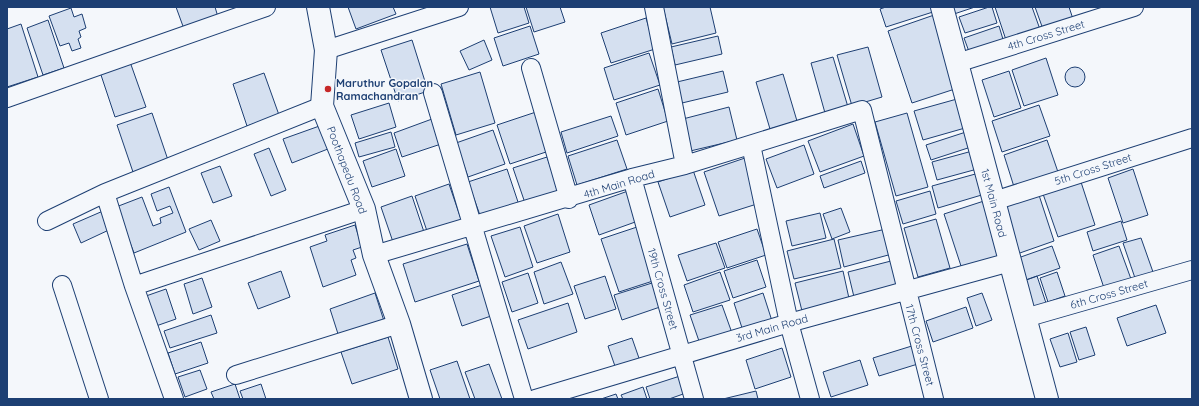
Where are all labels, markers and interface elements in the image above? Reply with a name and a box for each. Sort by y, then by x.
street label: 4th Cross Street [1006,17,1087,53]
place label: Maruthur Gopalan Ramachandran [336,76,433,103]
marker: Maruthur Gopalan Ramachandran [323,84,333,94]
street label: Poothapedu Road [324,124,370,216]
street label: 5th Cross Street [1053,150,1134,188]
street label: 4th Main Road [582,167,656,201]
street label: 1st Main Road [978,167,1010,239]
street label: 19th Cross Street [645,247,681,332]
street label: 6th Cross Street [1069,276,1150,312]
street label: 17th Cross Street [902,303,938,388]
street label: 3rd Main Road [734,311,810,345]

